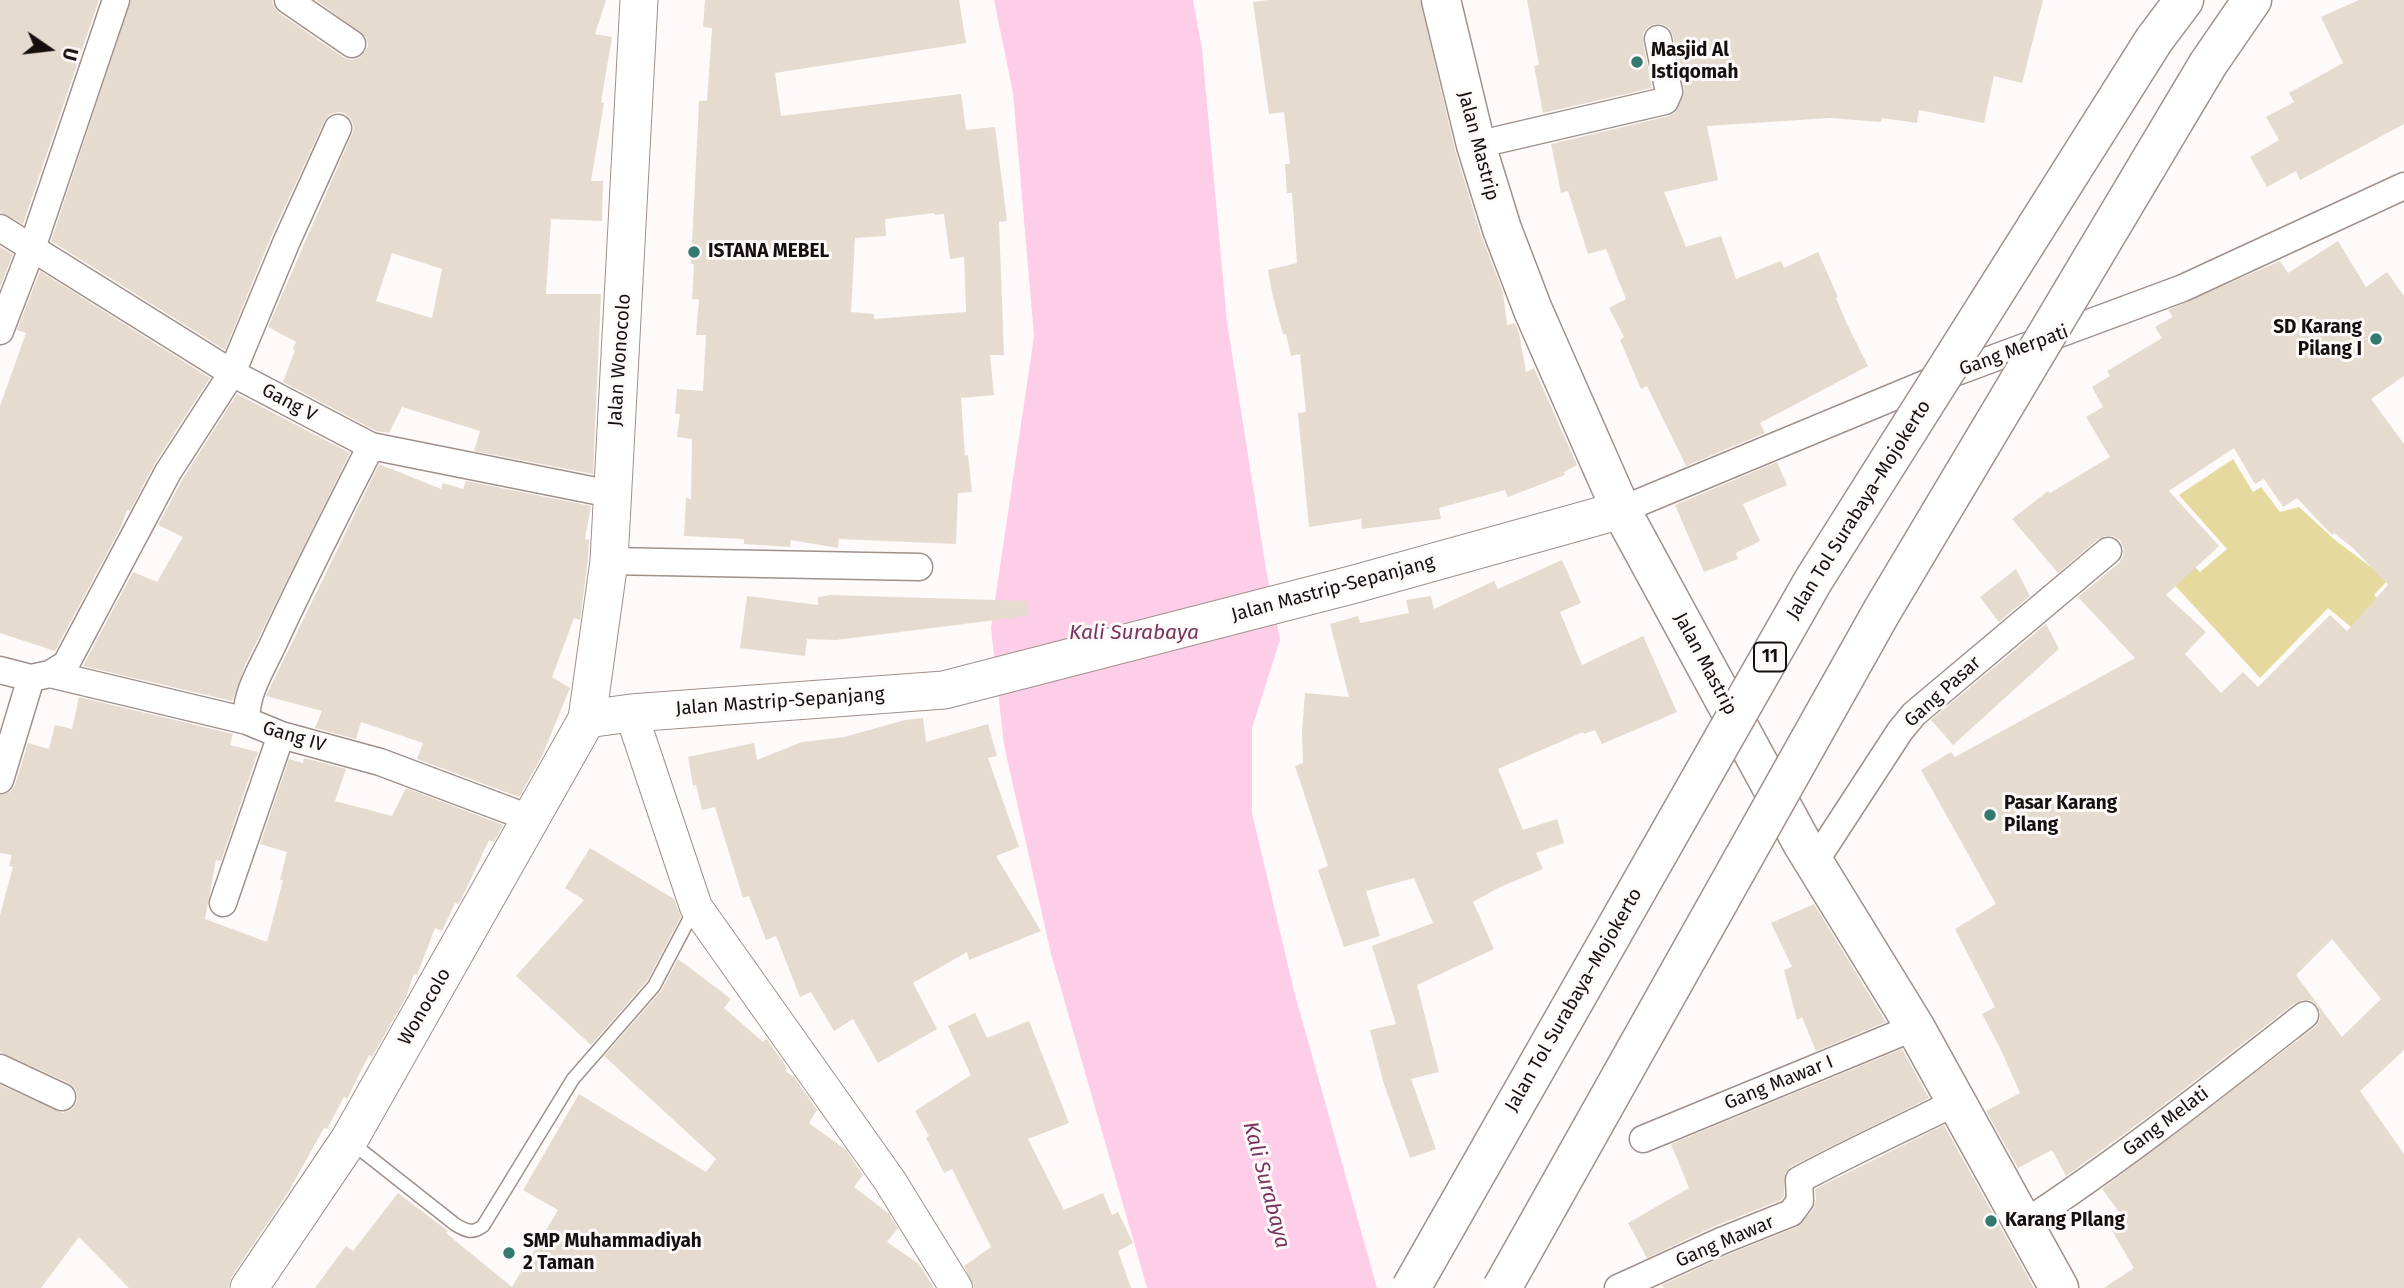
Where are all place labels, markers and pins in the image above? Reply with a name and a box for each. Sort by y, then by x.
place label: Masjid Al Istiqomah [1651,40,1738,84]
marker: Masjid Al Istiqomah [1629,54,1645,70]
place label: ISTANA MEBEL [708,241,829,263]
marker: ISTANA MEBEL [686,244,702,260]
place label: SD Karang Pilang I [2273,317,2362,361]
marker: SD Karang Pilang I [2368,331,2384,347]
place label: Pasar Karang Pilang [2004,793,2117,837]
marker: Pasar Karang Pilang [1982,807,1998,823]
place label: Karang PIlang [2005,1210,2125,1232]
marker: Karang PIlang [1983,1213,1999,1229]
place label: SMP Muhammadiyah 2 Taman [523,1231,702,1275]
marker: SMP Muhammadiyah 2 Taman [501,1245,517,1261]

